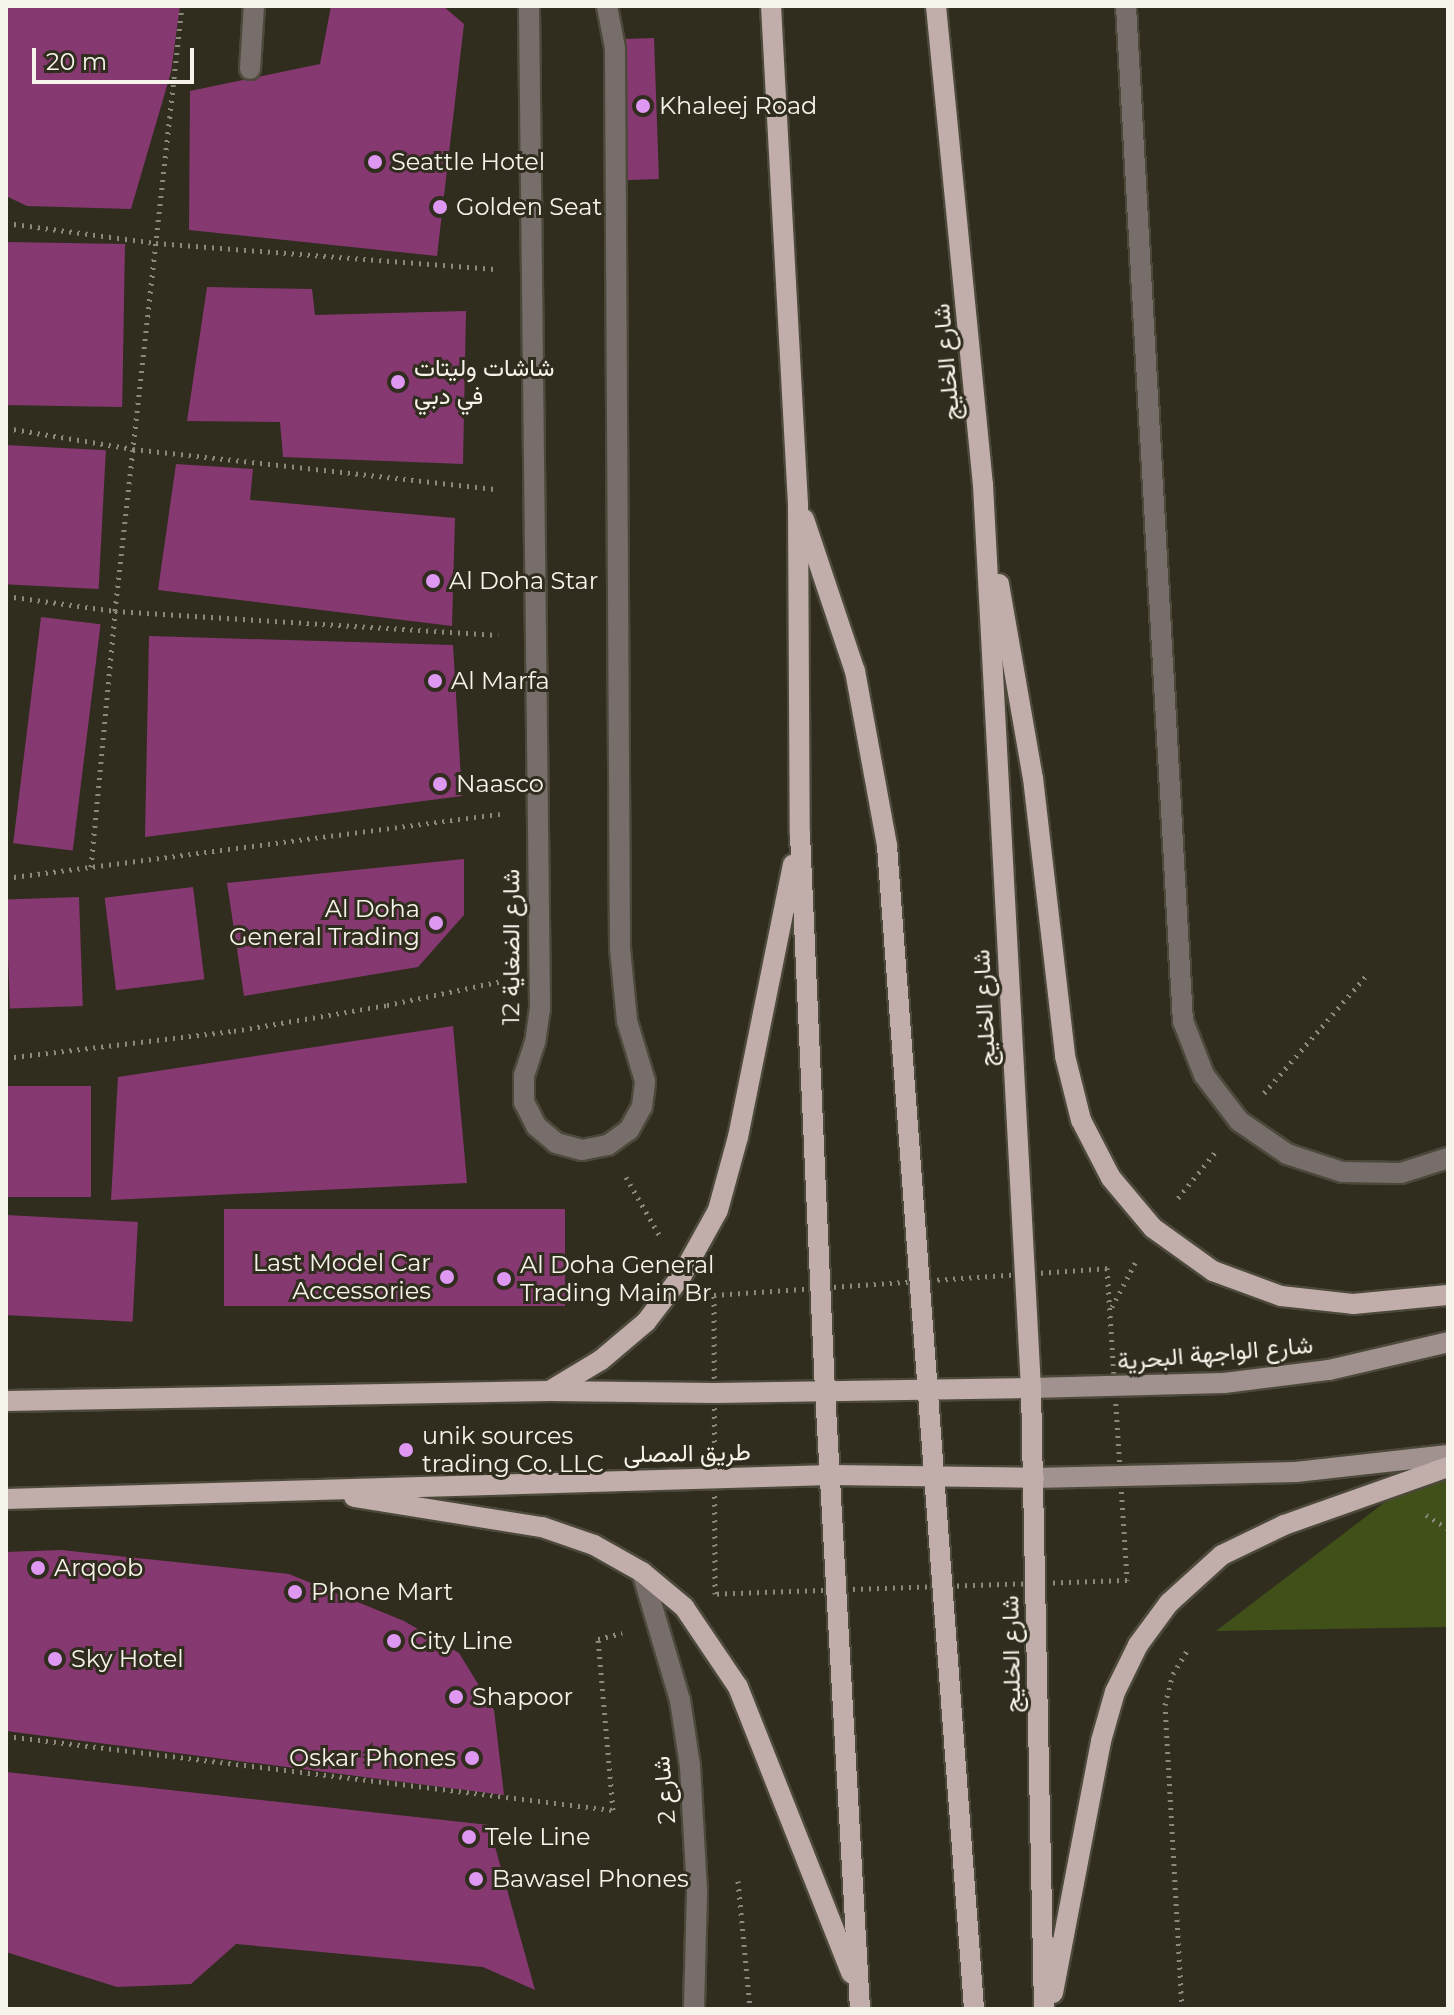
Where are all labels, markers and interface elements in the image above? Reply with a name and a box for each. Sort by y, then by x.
scale bar [36,32,198,82]
text: 20 m [46,47,107,76]
place label: Khaleej Road [659,92,817,120]
marker: Khaleej Road [634,97,652,115]
place label: Seattle Hotel [391,148,545,176]
marker: Seattle Hotel [366,153,384,171]
place label: Golden Seat [456,193,602,221]
marker: Golden Seat [431,198,449,216]
street label: شارع الخليج [927,302,965,422]
place label: شاشات وليتات في دبي [414,354,554,410]
marker: شاشات وليتات في دبي [389,373,407,391]
place label: Al Doha Star [449,567,598,595]
marker: Al Doha Star [424,572,442,590]
place label: Al Marfa [451,667,550,695]
marker: Al Marfa [426,672,444,690]
place label: Naasco [456,770,544,798]
marker: Naasco [431,775,449,793]
street label: 12 شارع الضغاية [497,869,525,1025]
place label: Al Doha General Trading [229,895,420,951]
marker: Al Doha General Trading [427,914,445,932]
street label: شارع الخليج [967,949,1001,1067]
place label: Last Model Car Accessories [253,1249,431,1305]
place label: Al Doha General Trading Main Br [520,1251,715,1307]
marker: Last Model Car Accessories [438,1268,456,1286]
marker: Al Doha General Trading Main Br [495,1270,513,1288]
street label: شارع الواجهة البحرية [1116,1330,1314,1376]
place label: unik sources trading Co. LLC [422,1422,604,1478]
street label: طريق المصلى [623,1437,751,1469]
marker: unik sources trading Co. LLC [397,1441,415,1459]
place label: Arqoob [54,1554,143,1582]
marker: Arqoob [29,1559,47,1577]
place label: Phone Mart [311,1578,453,1606]
marker: Phone Mart [286,1583,304,1601]
street label: شارع الخليج [996,1595,1026,1713]
place label: City Line [410,1627,513,1655]
marker: City Line [385,1632,403,1650]
place label: Sky Hotel [71,1645,184,1673]
marker: Sky Hotel [46,1650,64,1668]
place label: Shapoor [472,1683,573,1711]
marker: Shapoor [447,1688,465,1706]
place label: Oskar Phones [289,1744,456,1772]
marker: Oskar Phones [463,1749,481,1767]
street label: شارع 2 [647,1755,681,1825]
place label: Tele Line [485,1823,591,1851]
marker: Tele Line [460,1828,478,1846]
place label: Bawasel Phones [492,1865,689,1893]
marker: Bawasel Phones [467,1870,485,1888]

